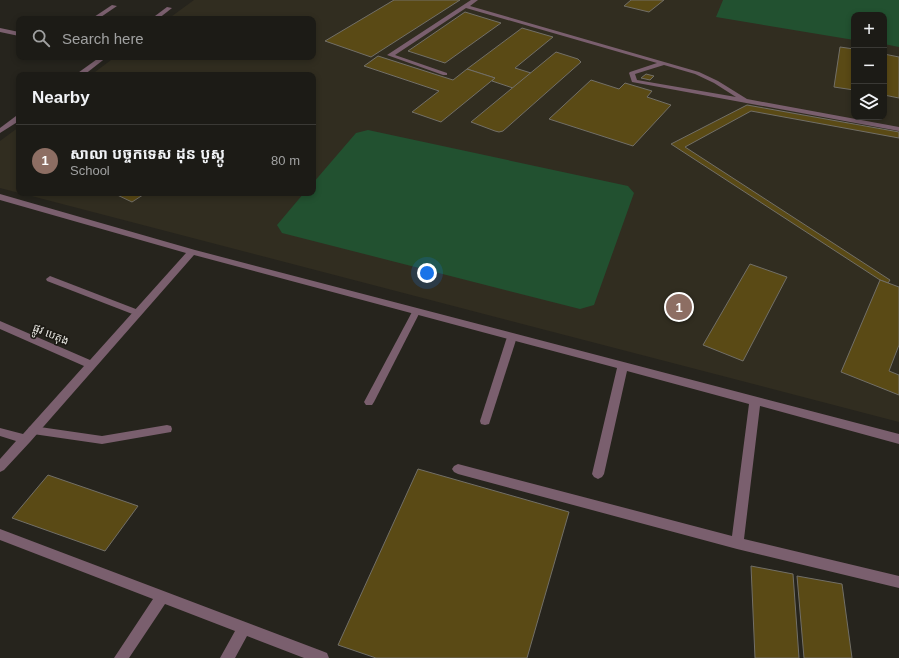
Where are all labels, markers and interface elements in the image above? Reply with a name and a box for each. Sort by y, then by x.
map controls [851,12,887,120]
button: + [851,12,887,48]
search box [16,16,316,60]
icon: search [30,27,52,49]
text: Search here [62,30,144,47]
button: − [851,48,887,84]
button: layers [851,84,887,120]
text: Nearby [32,88,90,107]
text: សាលា បច្ចកទេស ដុន បូស្កូ [70,145,225,162]
text: 1 [41,153,49,168]
text: 80 m [271,153,300,168]
text: School [70,163,110,178]
your location [417,263,437,283]
pin: 1 [666,292,692,322]
street label: ផ្លូវ បេតុង [30,321,71,351]

